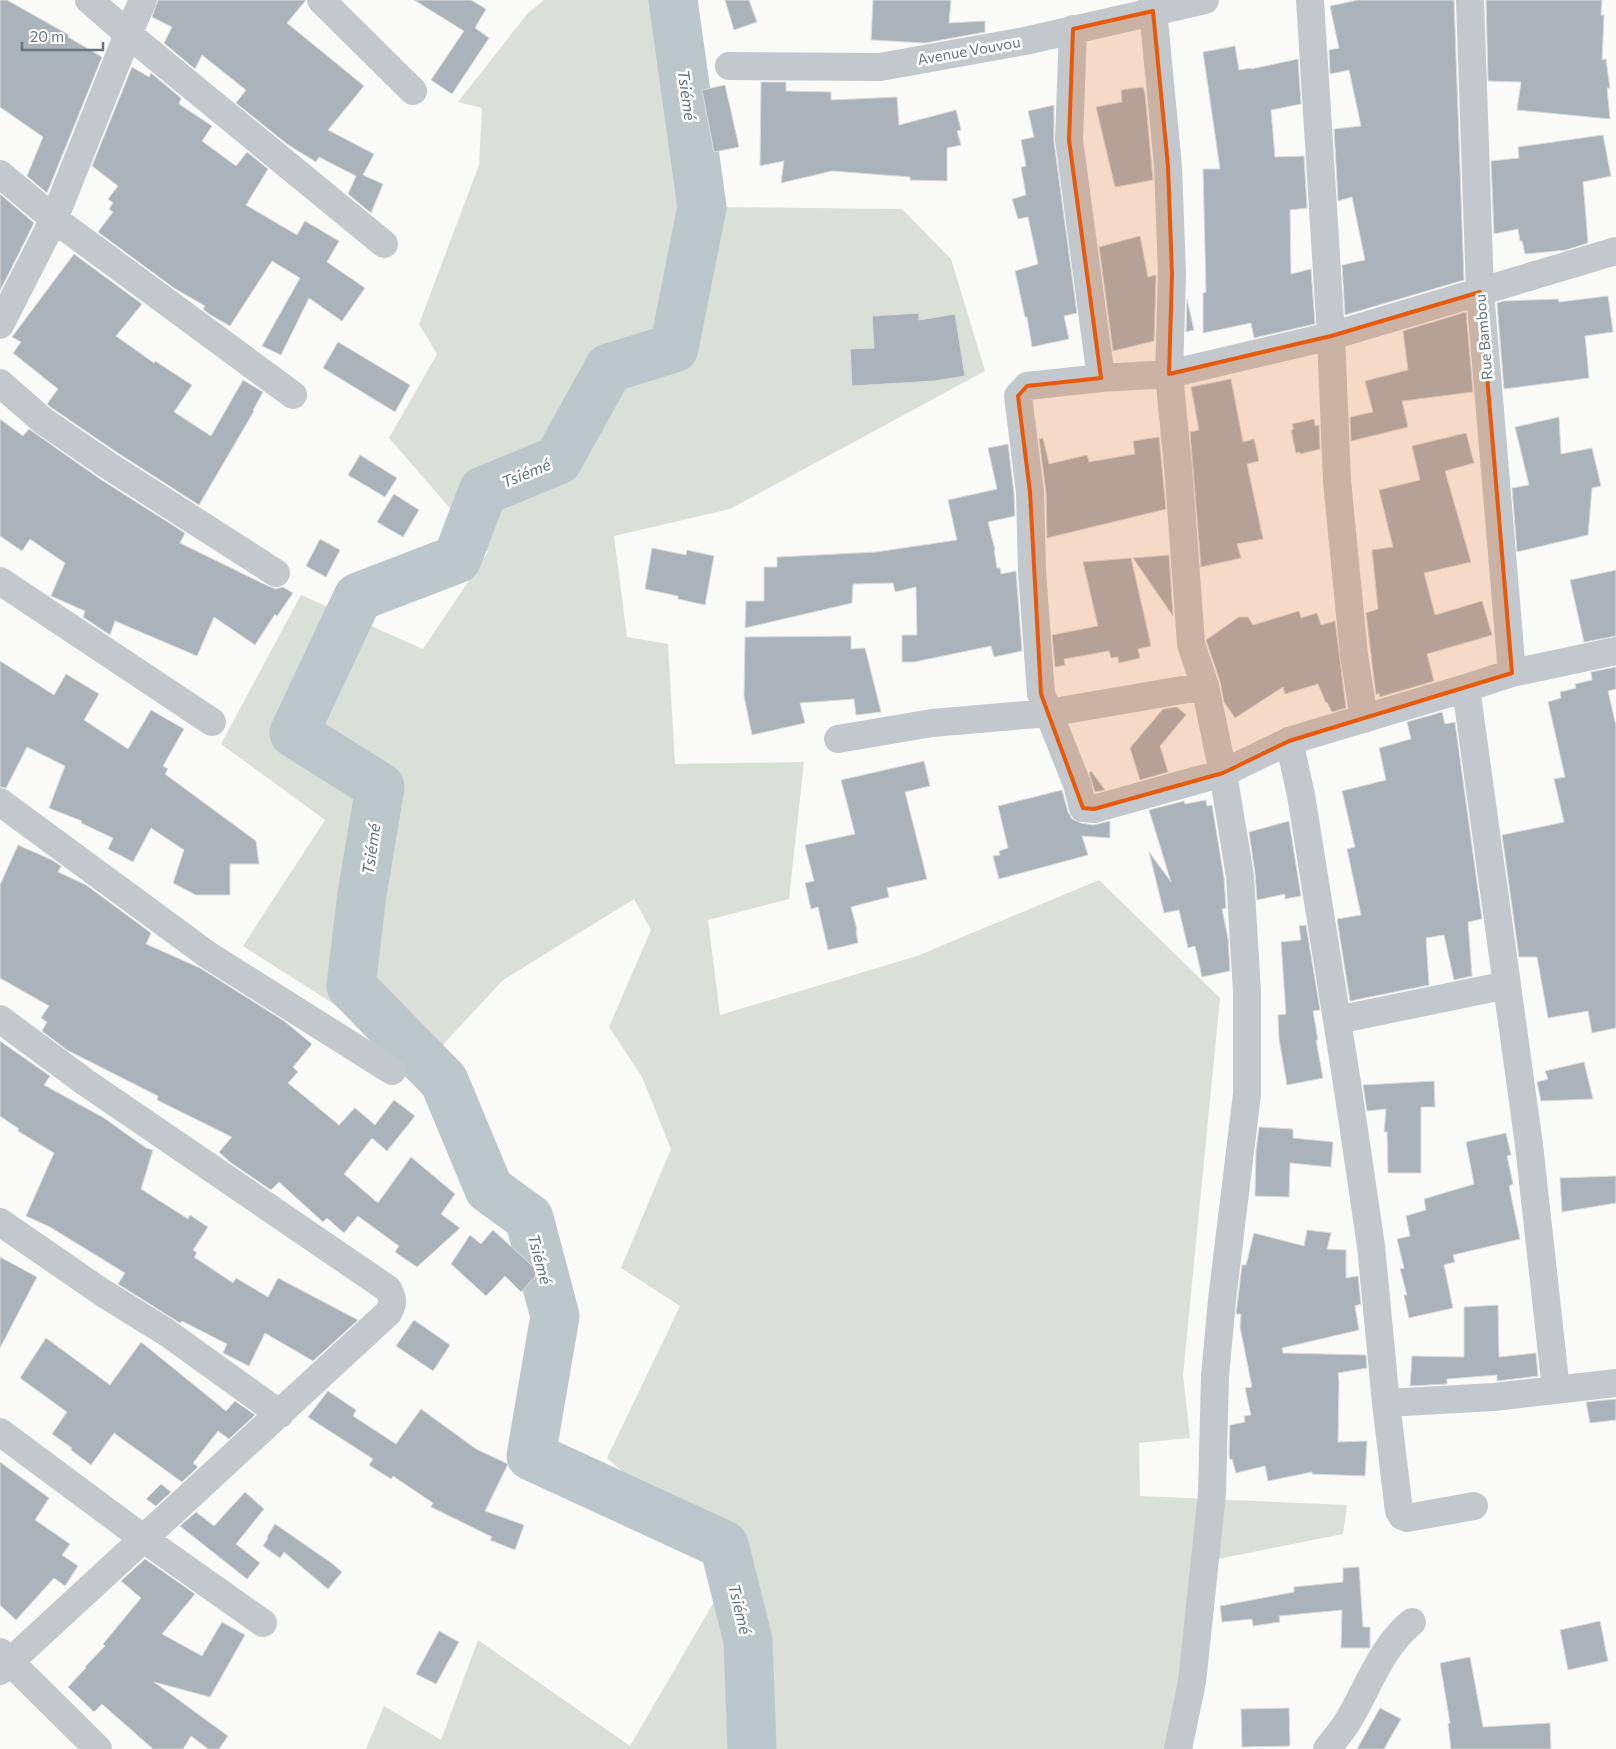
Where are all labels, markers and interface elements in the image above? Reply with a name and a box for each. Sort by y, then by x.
scale bar [22,20,104,52]
text: 20 m [30,27,64,45]
street label: Avenue Vouvou [916,32,1022,68]
water label: Tsiémé [675,68,701,122]
street label: Rue Bambou [1470,293,1496,381]
water label: Tsiémé [498,454,554,491]
water label: Tsiémé [358,822,384,876]
water label: Tsiémé [525,1232,556,1287]
water label: Tsiémé [725,1582,756,1637]

